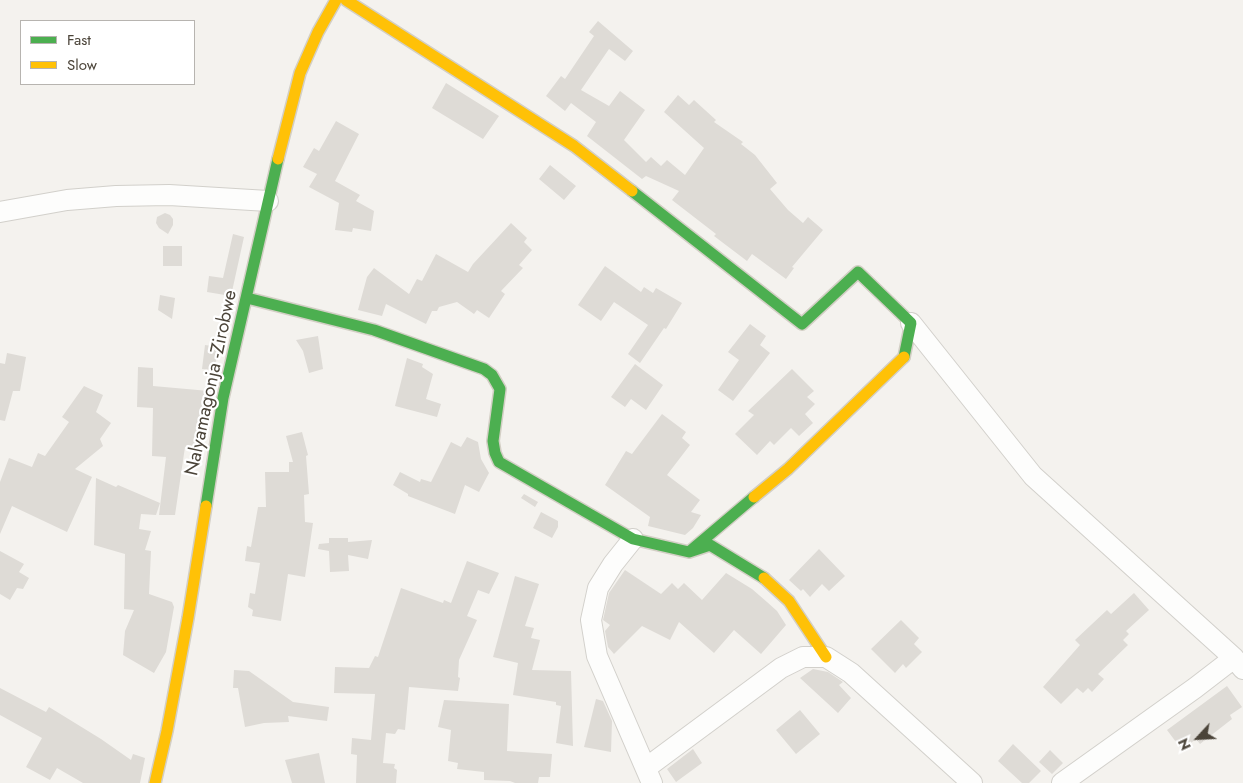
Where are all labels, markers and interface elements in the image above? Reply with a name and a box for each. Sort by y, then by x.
legend [20,20,195,85]
text: Fast [67,29,91,51]
text: Slow [67,54,97,76]
street label: Nalyamagonja -Zirobwe [181,288,243,478]
north arrow [1173,713,1223,763]
text: N [1173,735,1196,754]

